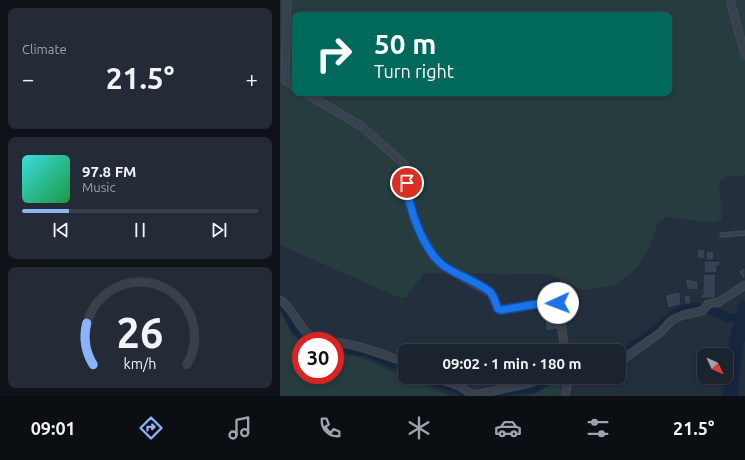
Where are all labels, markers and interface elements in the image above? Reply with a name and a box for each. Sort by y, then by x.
icon: right [308,28,360,80]
text: 50 m [374,28,436,59]
text: Climate [22,42,67,56]
text: 21.5° [106,61,174,95]
text: Turn right [374,61,454,81]
text: − [22,66,34,91]
text: + [246,66,258,91]
text: 97.8 FM [82,163,136,180]
pin [390,166,424,200]
icon: arrive [396,172,418,194]
text: Music [82,180,116,194]
icon: previous [50,219,72,241]
icon: pause [129,219,151,241]
icon: next [208,219,230,241]
position arrow [537,282,579,324]
text: 26 [117,309,163,356]
speed limit sign: 30 [292,332,344,384]
north arrow [697,348,733,384]
map controls [697,348,733,384]
text: 09:02 · 1 min · 180 m [443,355,581,372]
text: km/h [124,356,156,372]
icon: directions [137,414,165,442]
icon: music [226,414,254,442]
icon: phone [316,414,344,442]
icon: climate [405,414,433,442]
icon: car [494,414,522,442]
icon: filters [584,414,612,442]
text: 09:01 [31,418,76,438]
text: 21.5° [673,418,714,438]

